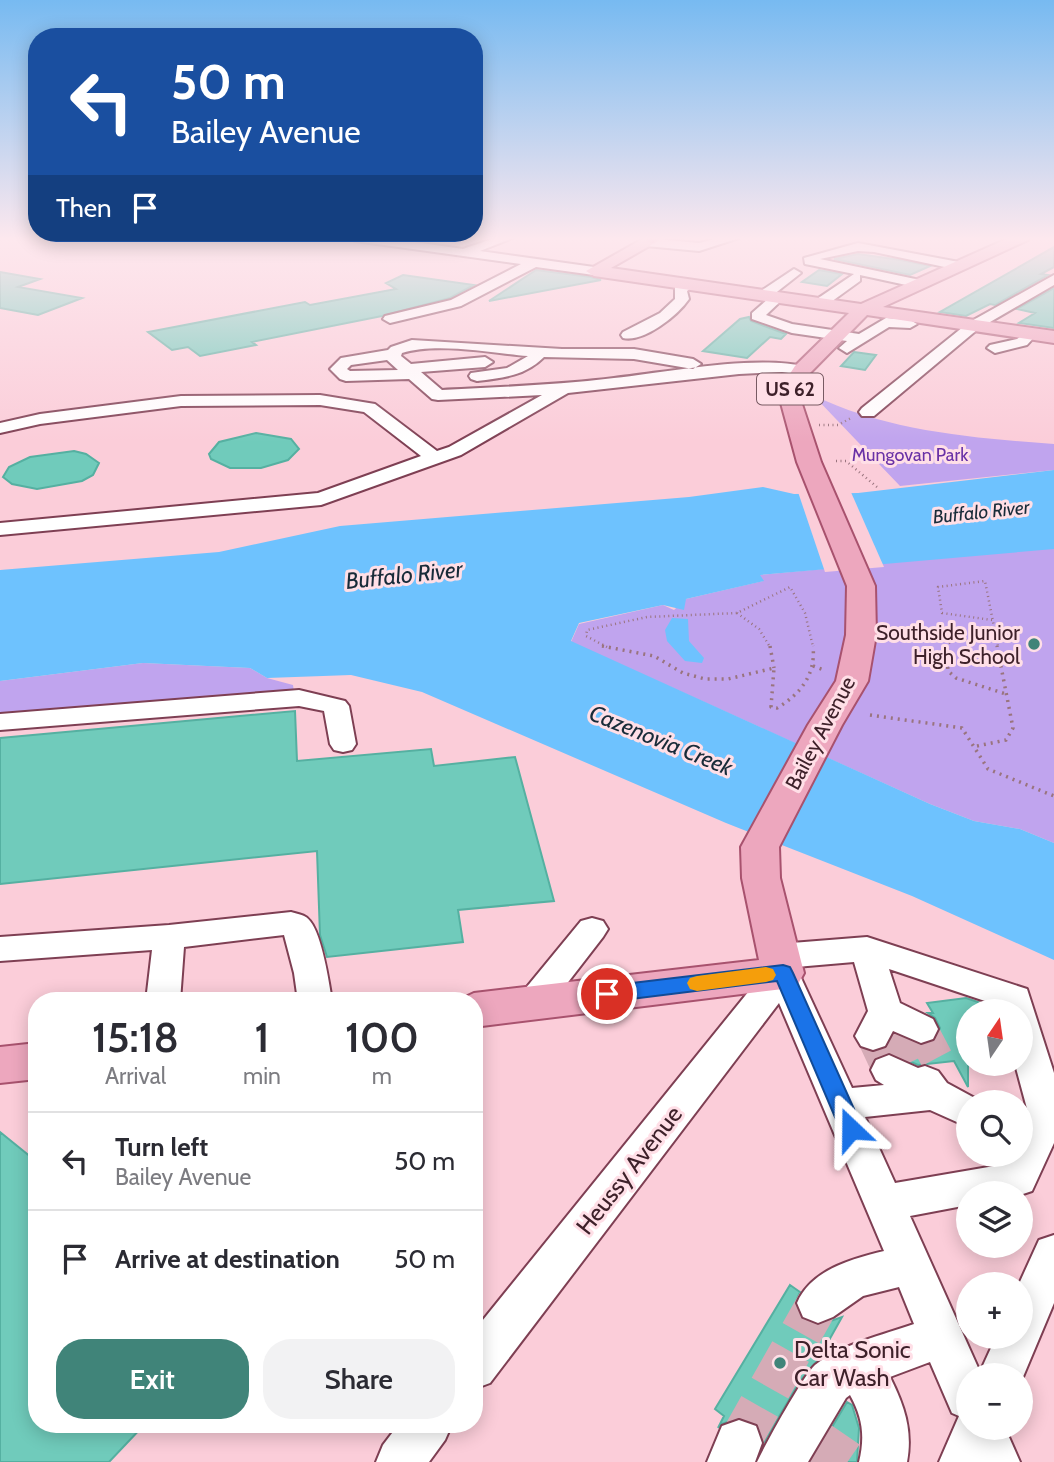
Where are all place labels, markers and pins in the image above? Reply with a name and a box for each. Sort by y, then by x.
place label: Southside Junior High School [876,620,1020,669]
marker: Southside Junior High School [1026,636,1042,652]
pin [577,964,637,1024]
place label: Delta Sonic Car Wash [794,1335,911,1392]
marker: Delta Sonic Car Wash [772,1355,788,1371]

